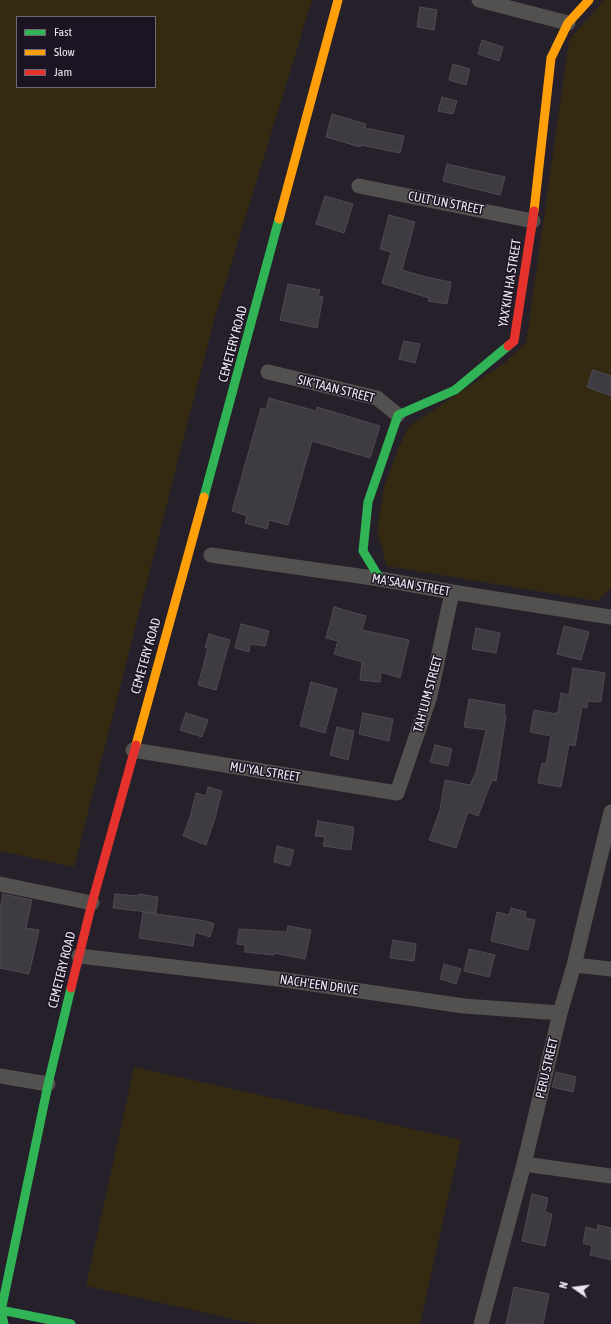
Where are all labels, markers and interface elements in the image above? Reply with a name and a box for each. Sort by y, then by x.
legend [16,16,156,88]
text: Fast [54,25,72,39]
text: Slow [54,45,75,59]
text: Jam [54,65,72,79]
street label: CULT'UN STREET [407,188,485,218]
street label: YAX'KIN HA STREET [495,238,525,328]
street label: CEMETERY ROAD [215,304,251,384]
street label: SIK'TAAN STREET [296,372,376,406]
street label: MA'SAAN STREET [371,570,451,600]
street label: CEMETERY ROAD [128,616,164,696]
street label: TAH'LUM STREET [410,654,446,734]
street label: MU'YAL STREET [229,759,301,785]
street label: CEMETERY ROAD [45,930,79,1010]
street label: NACH'EEN DRIVE [279,972,359,998]
street label: PERU STREET [532,1036,562,1100]
north arrow [555,1268,595,1308]
text: N [557,1280,570,1290]

